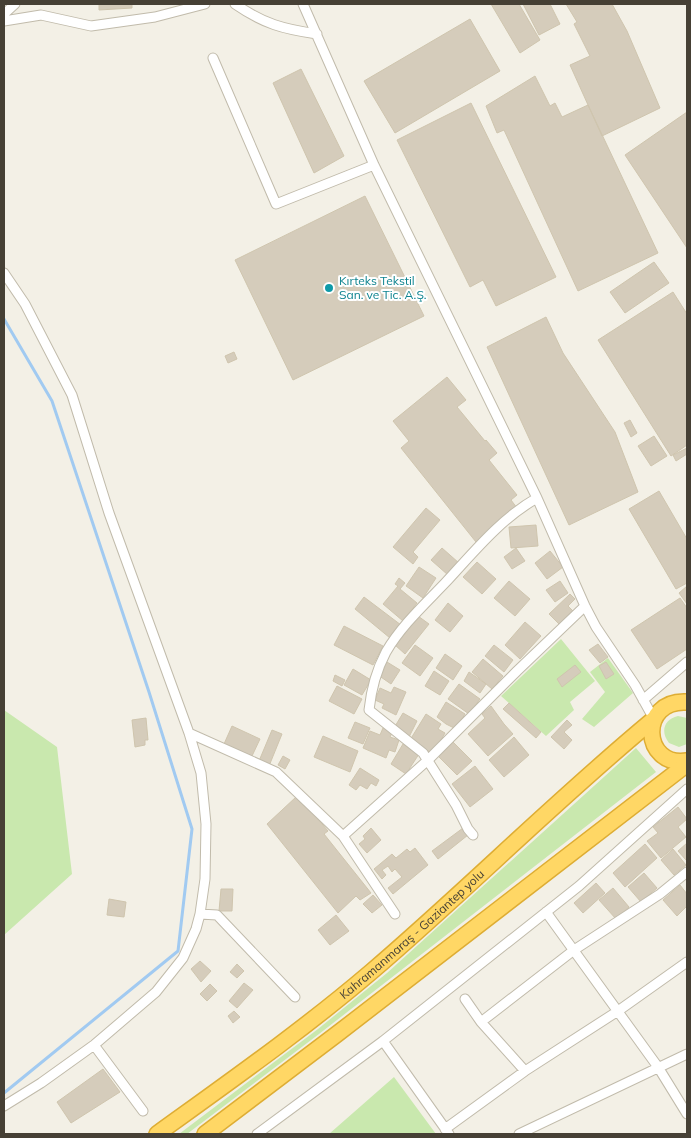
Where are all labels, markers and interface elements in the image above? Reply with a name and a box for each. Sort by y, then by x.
place label: Kırteks Tekstil San. ve Tic. A.Ş. [339,273,427,302]
marker: Kırteks Tekstil San. ve Tic. A.Ş. [323,282,335,294]
street label: Kahramanmaraş - Gaziantep yolu [336,866,487,1002]

